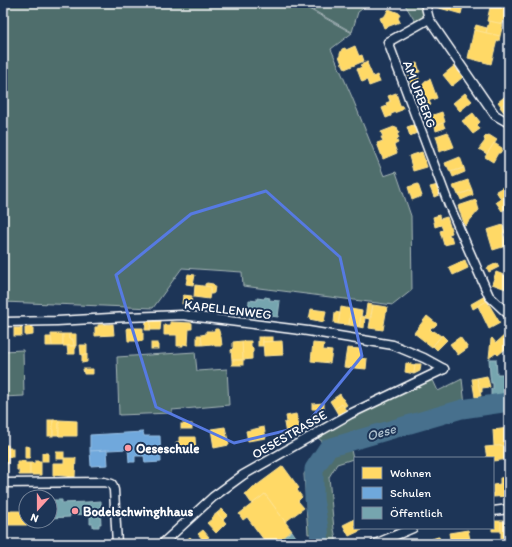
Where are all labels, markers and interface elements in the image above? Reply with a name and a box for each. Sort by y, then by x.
street label: AM URBERG [400,58,439,130]
street label: KAPELLENWEG [184,297,272,322]
street label: OESESTRASSE [249,407,329,462]
water label: Oese [365,420,399,445]
place label: Oeseschule [136,441,199,456]
marker: Oeseschule [123,443,133,453]
legend [354,457,494,529]
text: Wohnen [390,466,432,480]
text: Schulen [390,486,431,500]
north arrow [18,489,58,529]
place label: Bodelschwinghhaus [83,504,194,520]
marker: Bodelschwinghhaus [70,506,80,516]
text: Öffentlich [390,506,443,520]
text: N [29,510,40,525]

